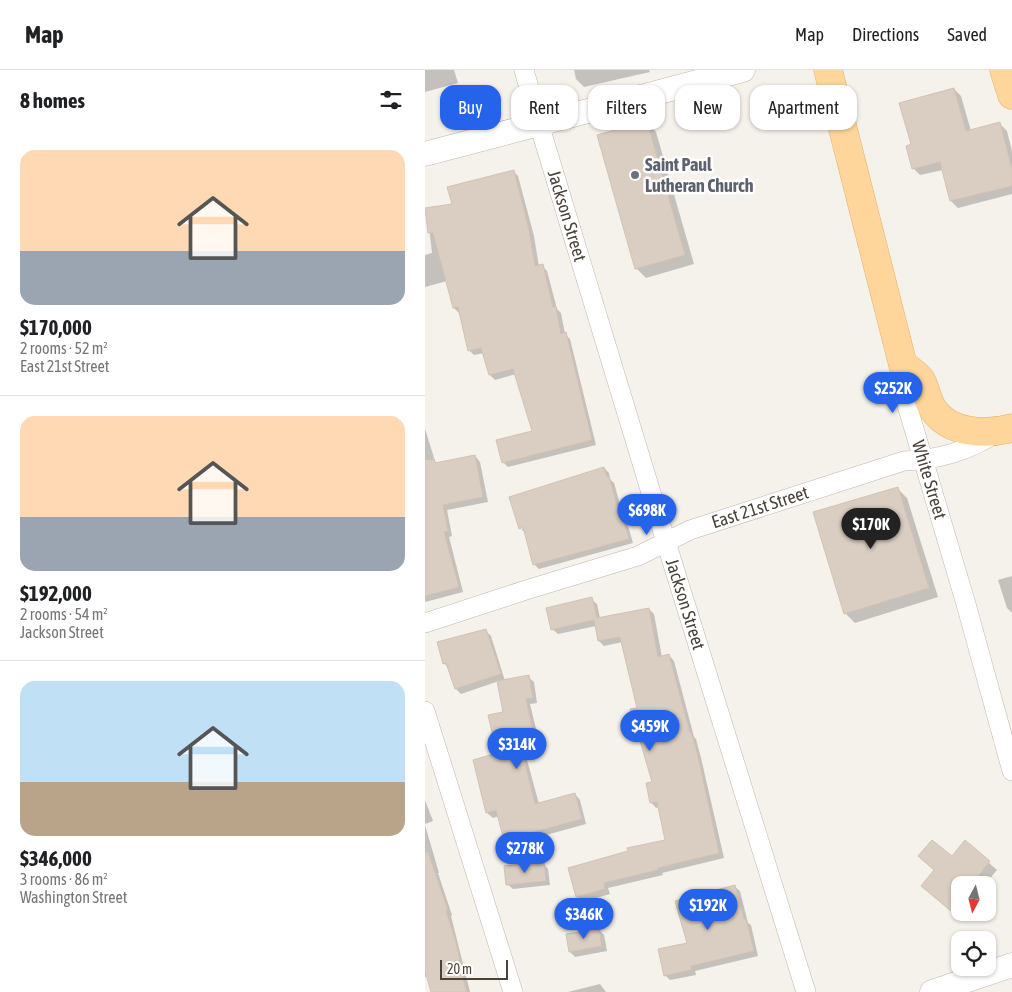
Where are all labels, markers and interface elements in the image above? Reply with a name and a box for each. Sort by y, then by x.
text: Map [25,21,64,48]
text: Map [795,24,824,45]
text: Directions [852,24,919,45]
text: Saved [947,24,987,45]
chip: Buy [440,85,501,130]
chip: Rent [511,85,578,130]
chip: Filters [588,85,665,130]
chip: New [675,85,740,130]
chip: Apartment [750,85,857,130]
icon: filters [377,86,405,114]
text: 8 homes [20,88,85,112]
place label: Saint Paul Lutheran Church [645,154,754,196]
street label: Jackson Street [544,168,591,264]
marker: Saint Paul Lutheran Church [629,169,641,181]
icon: home [168,183,258,273]
text: $170,000 [20,315,92,339]
text: 2 rooms · 52 m² [20,339,108,357]
text: East 21st Street [20,357,109,375]
pin: $252K [858,372,928,414]
text: $252K [874,379,912,397]
street label: White Street [908,438,951,522]
icon: home [168,448,258,538]
street label: East 21st Street [709,482,811,532]
pin: $698K [612,494,682,536]
text: $698K [628,501,666,519]
pin: $170K [836,508,906,550]
text: $170K [852,515,890,533]
street label: Jackson Street [662,556,710,652]
text: $192,000 [20,581,92,605]
text: 2 rooms · 54 m² [20,605,108,623]
text: Jackson Street [20,623,104,641]
pin: $459K [615,710,685,752]
icon: home [168,713,258,803]
text: $459K [631,717,669,735]
pin: $314K [482,728,552,770]
text: $314K [498,735,536,753]
pin: $278K [490,832,560,874]
text: $278K [506,839,544,857]
text: $346,000 [20,846,92,870]
text: 3 rooms · 86 m² [20,870,108,888]
north arrow [951,876,996,921]
map controls [951,876,996,976]
text: Washington Street [20,888,127,906]
pin: $192K [673,888,743,931]
text: $192K [689,896,727,914]
pin: $346K [549,898,619,940]
text: $346K [565,905,603,923]
button: locate [951,931,996,976]
scale bar [440,957,507,980]
text: 20 m [447,961,472,977]

